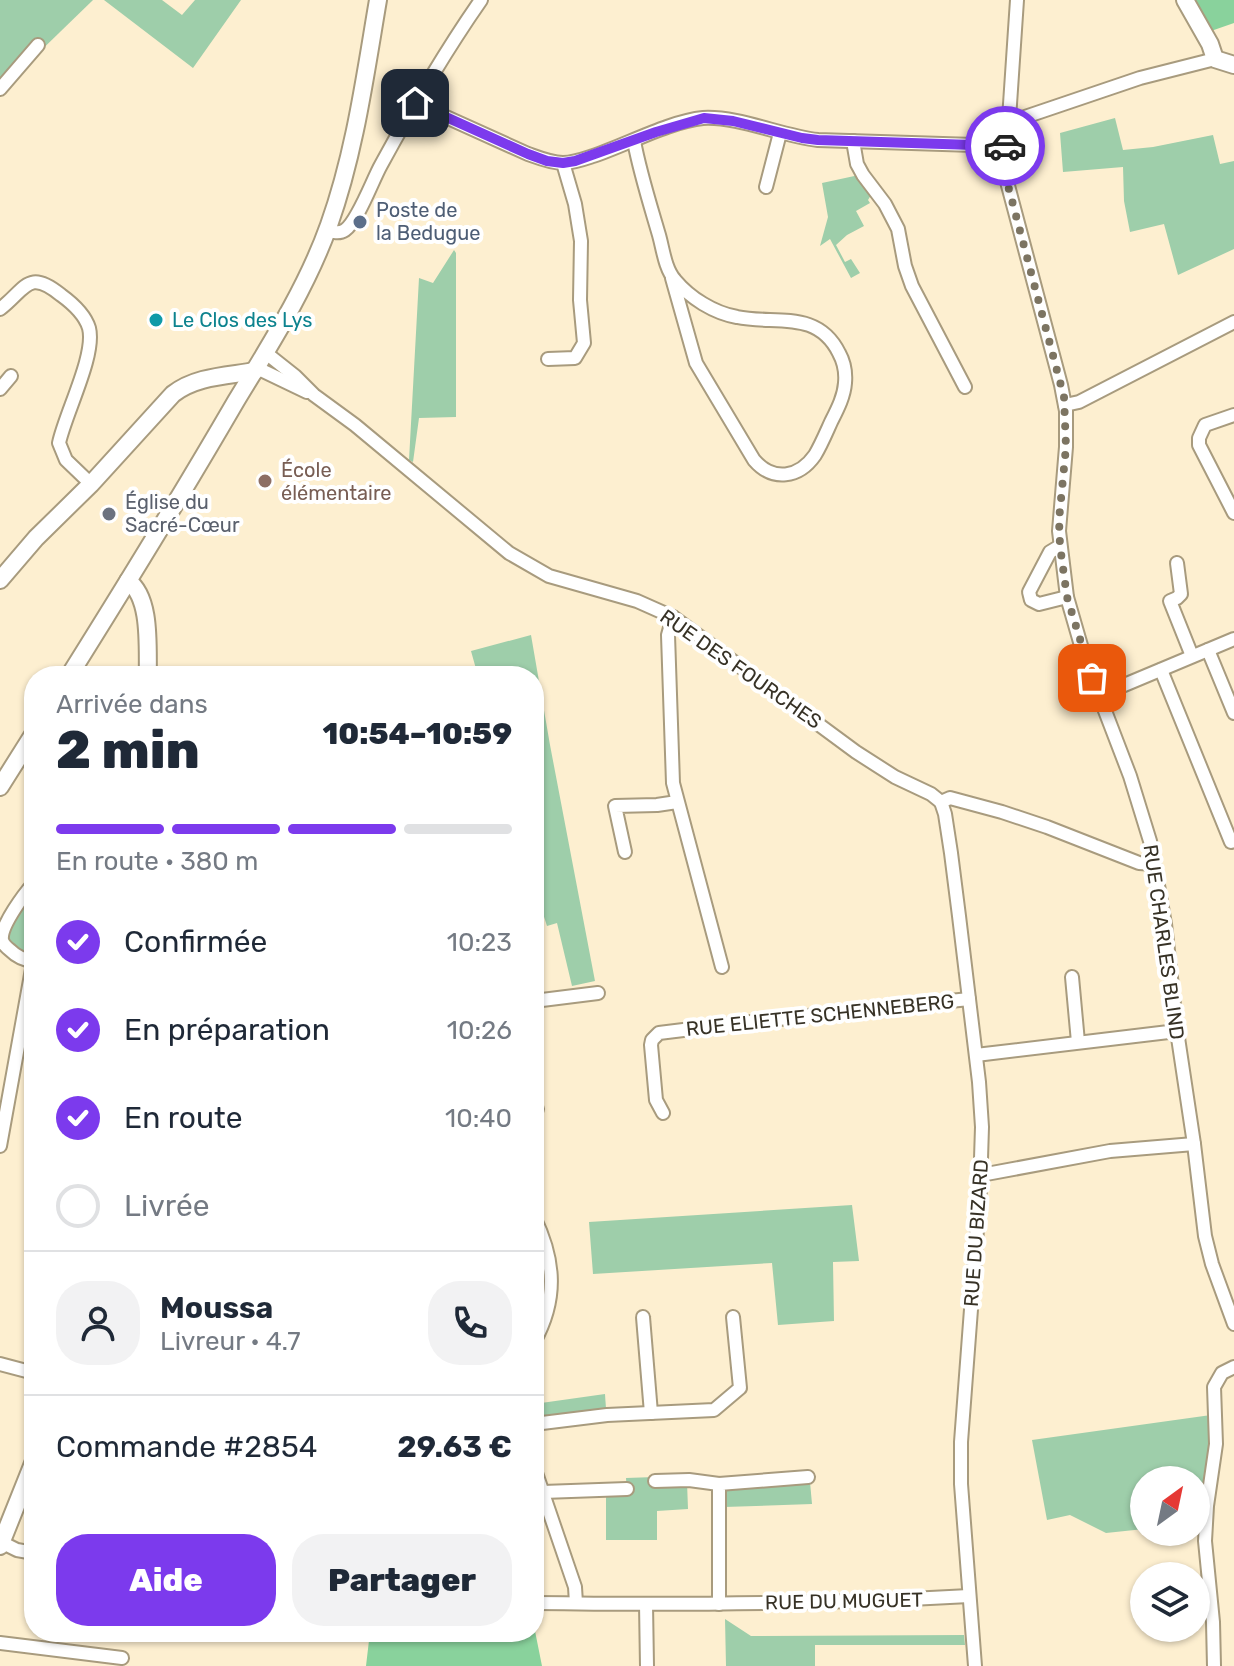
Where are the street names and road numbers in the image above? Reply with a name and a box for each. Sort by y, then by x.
street label: RUE DES FOURCHES [656,604,826,734]
street label: RUE CHARLES BLIND [1138,843,1190,1041]
street label: RUE ELIETTE SCHENNEBERG [685,989,955,1041]
street label: RUE DU BIZARD [959,1158,993,1308]
street label: RUE DU MUGUET [765,1588,924,1614]

